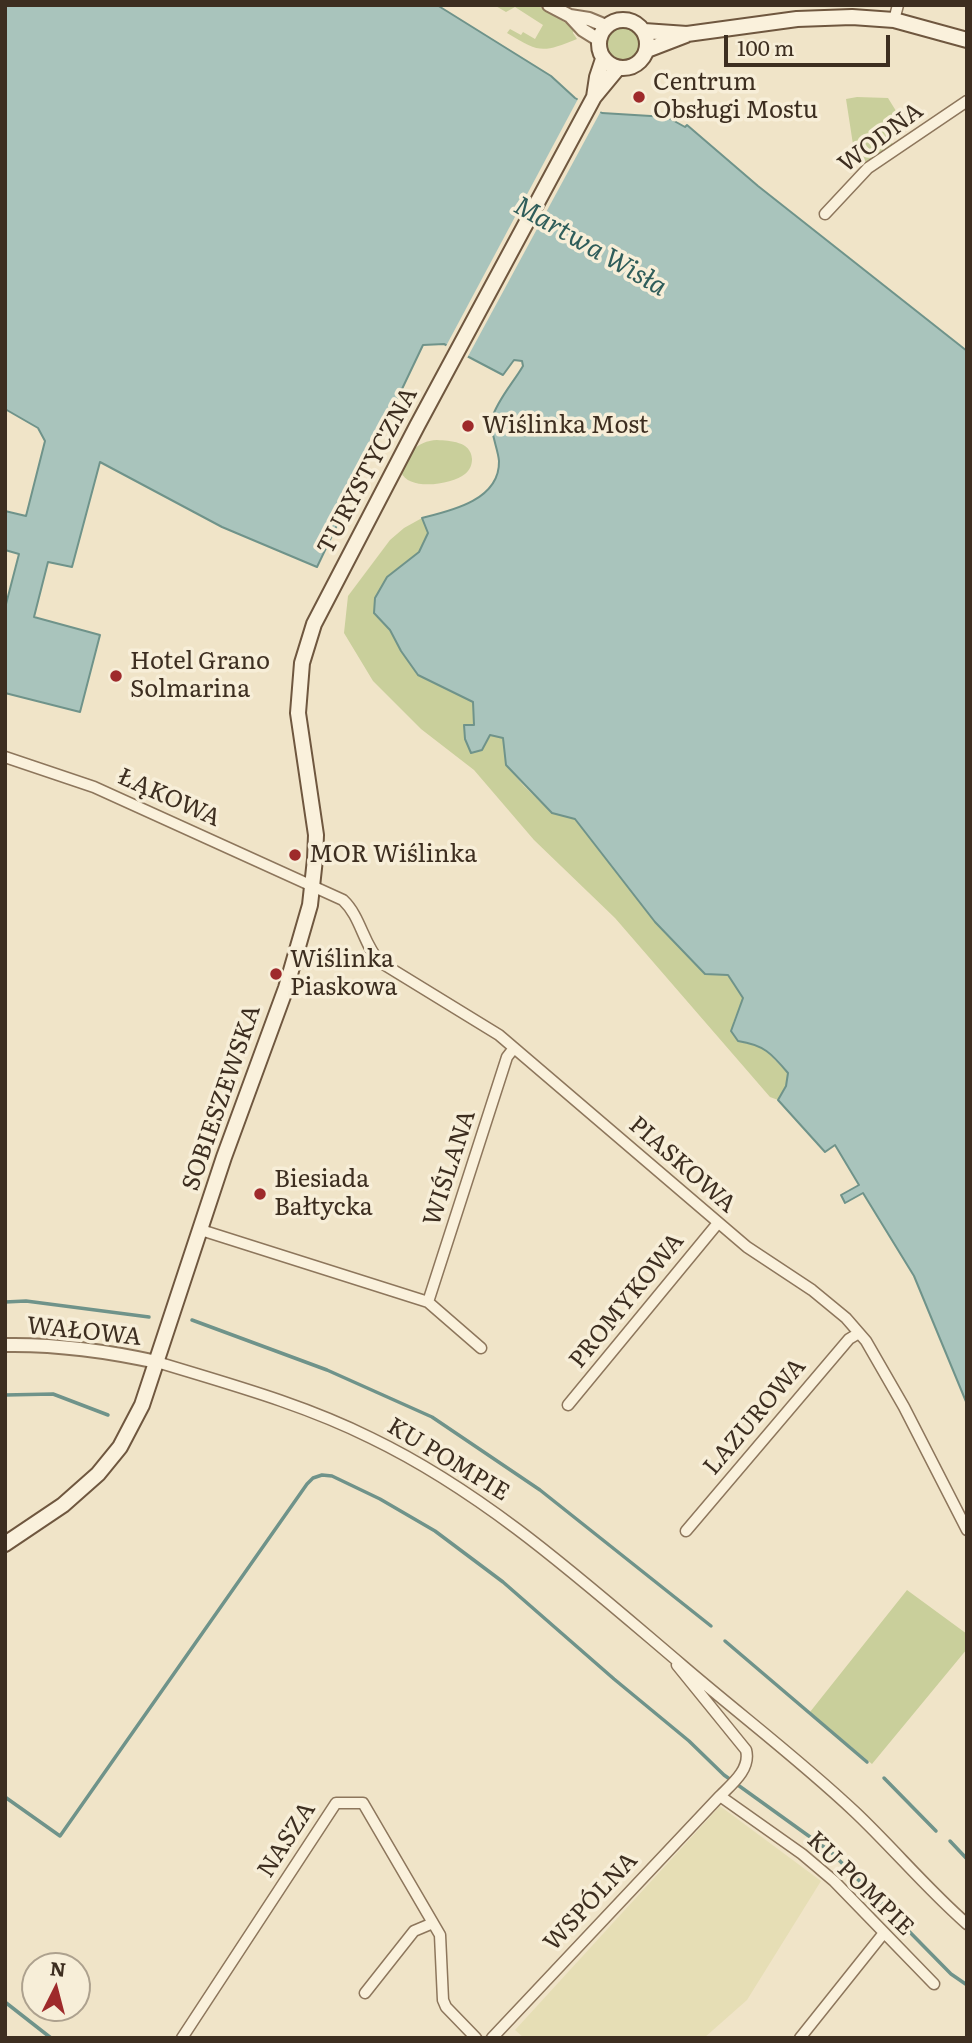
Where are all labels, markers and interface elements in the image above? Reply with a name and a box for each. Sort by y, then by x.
scale bar [727,21,893,65]
text: 100 m [737,31,794,62]
place label: Centrum Obsługi Mostu [653,69,818,125]
marker: Centrum Obsługi Mostu [631,89,647,105]
street label: WODNA [833,97,929,179]
water label: Martwa Wisła [508,191,672,303]
street label: TURYSTYCZNA [312,383,424,559]
place label: Wiślinka Most [482,412,648,440]
marker: Wiślinka Most [460,418,476,434]
place label: Hotel Grano Solmarina [130,648,270,704]
marker: Hotel Grano Solmarina [108,668,124,684]
street label: ŁĄKOWA [113,763,225,833]
place label: MOR Wiślinka [309,841,477,869]
marker: MOR Wiślinka [287,847,303,863]
place label: Wiślinka Piaskowa [290,946,398,1002]
marker: Wiślinka Piaskowa [268,966,284,982]
street label: SOBIESZEWSKA [177,1001,267,1195]
street label: WIŚLANA [418,1107,482,1229]
street label: PIASKOWA [623,1111,741,1219]
place label: Biesiada Bałtycka [274,1166,373,1222]
marker: Biesiada Bałtycka [252,1186,268,1202]
street label: PROMYKOWA [564,1227,690,1375]
street label: WAŁOWA [25,1312,143,1352]
street label: LAZUROWA [698,1353,812,1481]
street label: KU POMPIE [382,1412,514,1508]
street label: NASZA [252,1797,322,1883]
street label: KU POMPIE [801,1826,919,1942]
street label: WSPÓLNA [538,1847,644,1957]
north arrow [21,1952,91,2022]
text: N [49,1953,67,1983]

